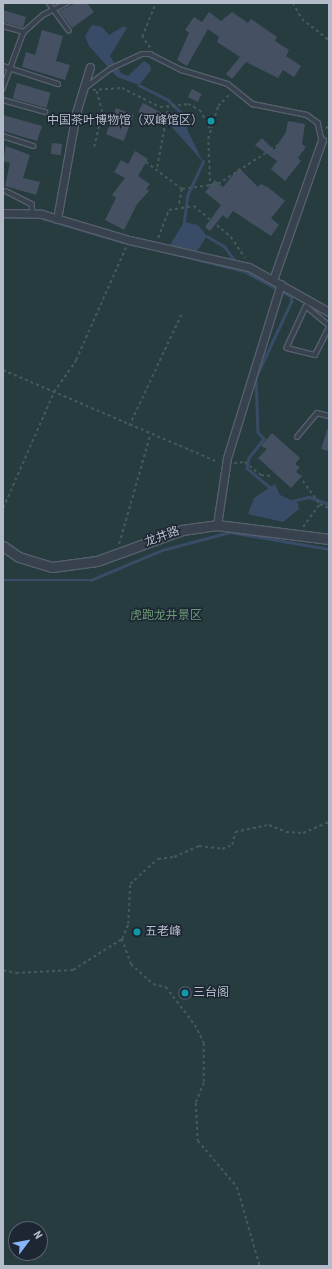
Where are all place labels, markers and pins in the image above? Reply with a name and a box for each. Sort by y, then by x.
place label: 中国茶叶博物馆（双峰馆区） [47,114,203,128]
marker: 中国茶叶博物馆（双峰馆区） [206,116,216,126]
place label: 五老峰 [145,925,181,939]
marker: 五老峰 [132,927,142,937]
place label: 三台阁 [193,986,229,1000]
marker: 三台阁 [180,988,190,998]

